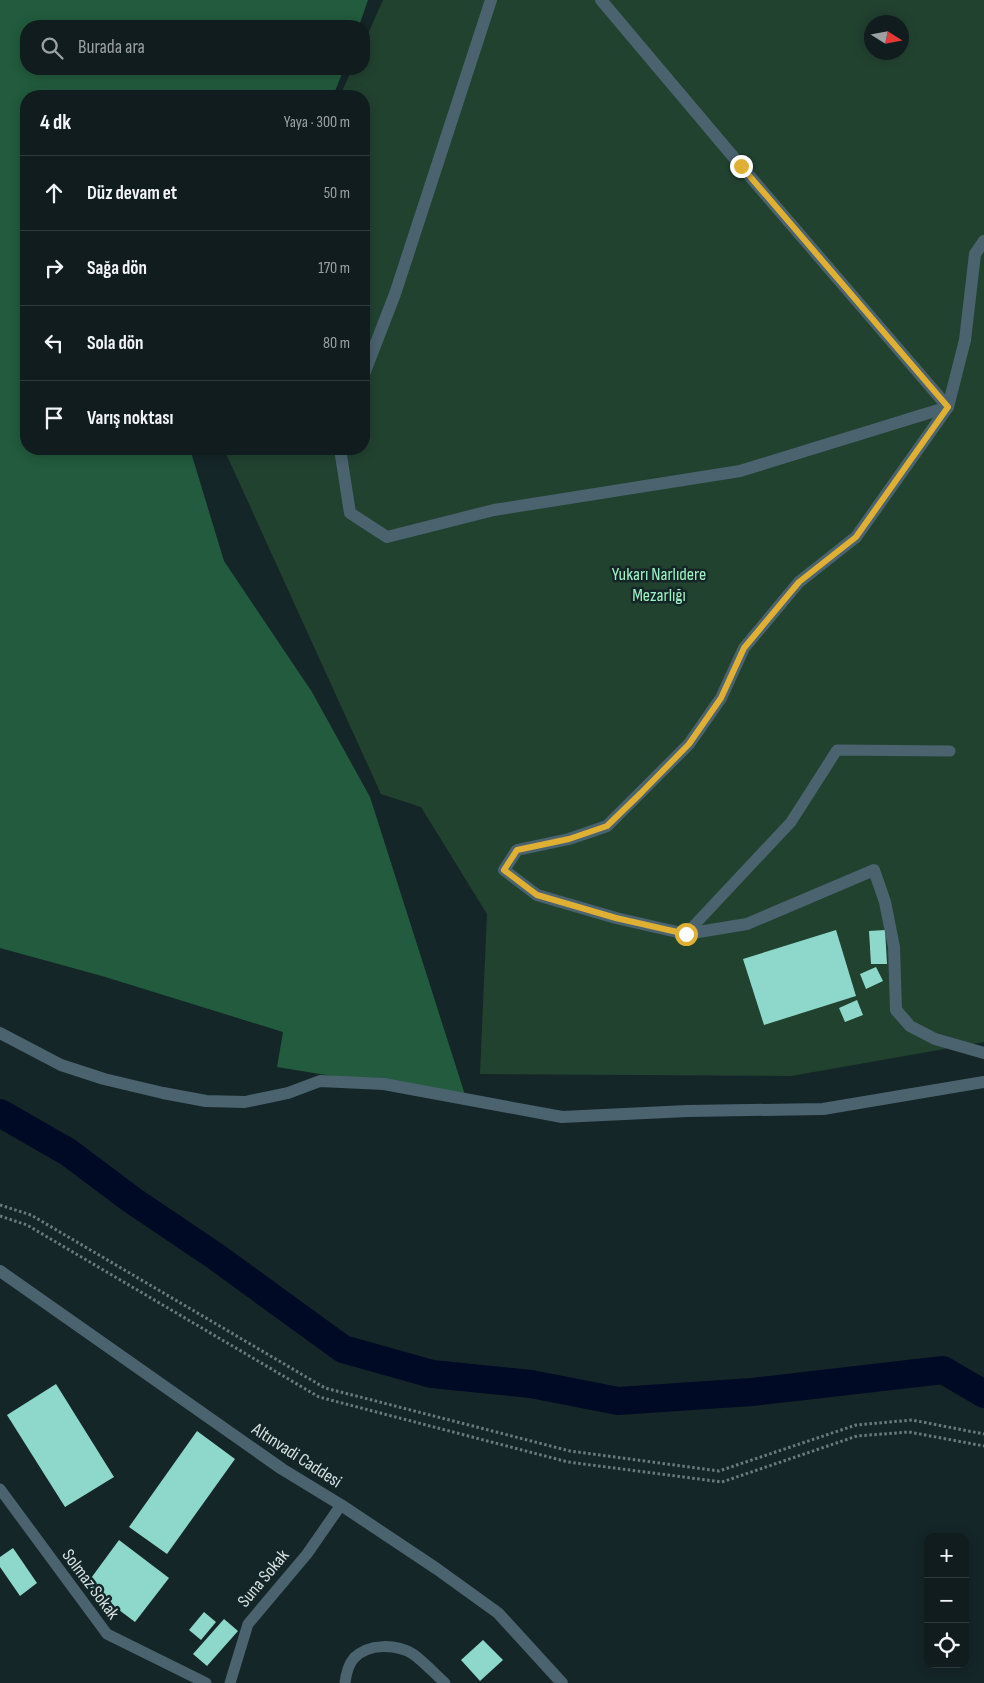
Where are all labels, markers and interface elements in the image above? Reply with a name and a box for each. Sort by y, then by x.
north arrow [864,15,909,60]
search box [20,20,370,75]
icon: search [38,34,66,62]
text: Burada ara [78,36,145,59]
text: 4 dk [40,110,71,135]
text: Yaya · 300 m [284,113,350,132]
route end [730,155,753,178]
icon: ahead [40,179,68,207]
text: Düz devam et [87,182,177,205]
text: 50 m [324,184,350,203]
icon: right [40,254,68,282]
text: Sağa dön [87,257,147,280]
text: 170 m [318,259,350,278]
icon: left [40,329,68,357]
text: Sola dön [87,332,143,355]
text: 80 m [323,334,350,353]
icon: arrive [40,404,68,432]
text: Varış noktası [87,407,173,430]
park label: Yukarı Narlıdere Mezarlığı [612,564,706,606]
route start [675,923,698,946]
street label: Altınvadi Caddesi [247,1418,345,1492]
map controls [924,1533,969,1668]
button: + [924,1533,969,1578]
street label: Solmaz Sokak [57,1545,124,1624]
street label: Suna Sokak [233,1545,294,1611]
button: − [924,1578,969,1623]
button: locate [924,1623,969,1668]

